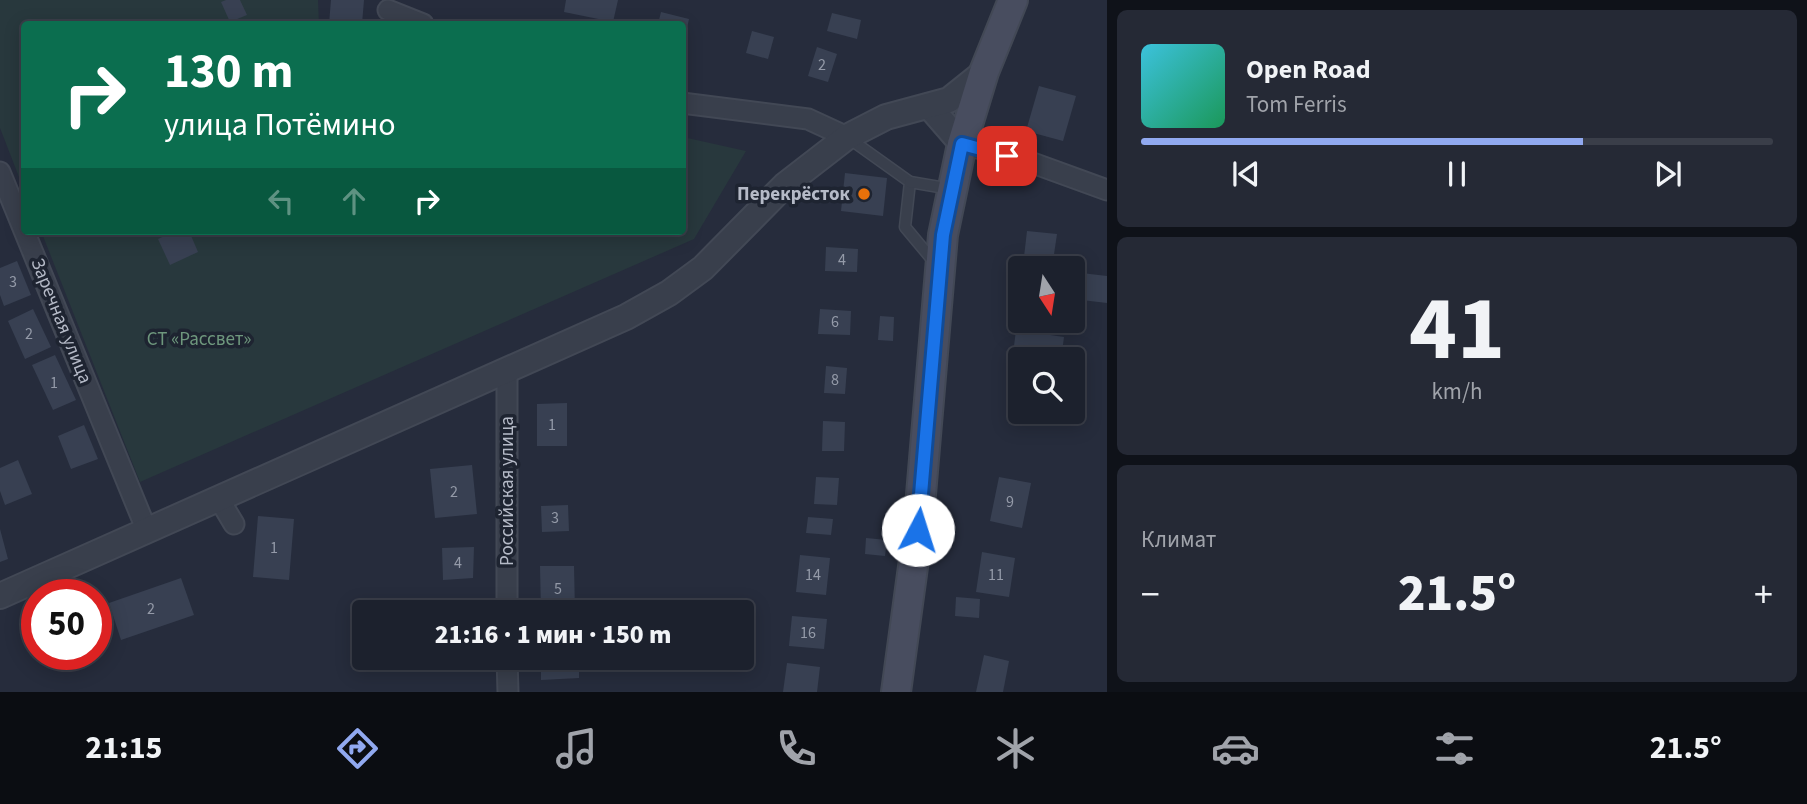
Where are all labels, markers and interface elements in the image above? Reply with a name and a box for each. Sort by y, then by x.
text: 130 m [164,37,293,107]
icon: right [49,49,140,140]
text: Open Road [1246,51,1371,88]
house number: 2 [818,54,826,76]
text: Tom Ferris [1246,88,1347,121]
text: улица Потёмино [164,102,396,148]
pin [977,126,1037,186]
icon: arrive [988,137,1026,175]
icon: previous [1227,155,1265,193]
icon: pause [1438,155,1476,193]
icon: next [1649,155,1687,193]
place label: Перекрёсток [737,181,851,208]
icon: left [262,182,300,220]
icon: ahead [335,182,373,220]
icon: right [408,182,446,220]
marker: Перекрёсток [856,186,872,202]
house number: 4 [838,249,846,271]
street label: Заречная улица [24,254,98,388]
north arrow [1008,256,1085,332]
map controls [1008,256,1085,424]
text: 41 [1409,265,1505,394]
house number: 3 [9,271,17,293]
house number: 6 [831,311,839,333]
house number: 2 [25,323,33,345]
park label: СТ «Рассвет» [147,326,251,353]
button: search [1008,347,1085,424]
house number: 8 [831,369,839,391]
house number: 1 [50,372,58,394]
text: km/h [1431,375,1483,408]
house number: 1 [548,414,556,436]
street label: Российская улица [494,416,521,566]
house number: 2 [450,481,458,503]
house number: 9 [1006,491,1014,513]
position arrow [881,493,955,567]
house number: 3 [551,507,559,529]
text: Климат [1141,523,1216,556]
house number: 1 [270,537,278,559]
house number: 4 [454,552,462,574]
text: 21.5° [1398,557,1516,631]
house number: 14 [805,564,821,586]
house number: 11 [988,564,1004,586]
text: − [1141,568,1160,622]
text: + [1754,568,1773,622]
house number: 5 [554,578,562,600]
speed limit sign: 50 [21,579,112,670]
house number: 2 [147,598,155,620]
text: 21:16 · 1 мин · 150 m [435,616,671,653]
house number: 16 [800,622,816,644]
icon: directions [333,724,382,773]
icon: music [552,724,601,773]
icon: phone [772,724,821,773]
icon: climate [991,724,1040,773]
icon: car [1211,724,1260,773]
icon: filters [1430,724,1479,773]
text: 21:15 [85,725,162,771]
text: 21.5° [1650,725,1722,771]

